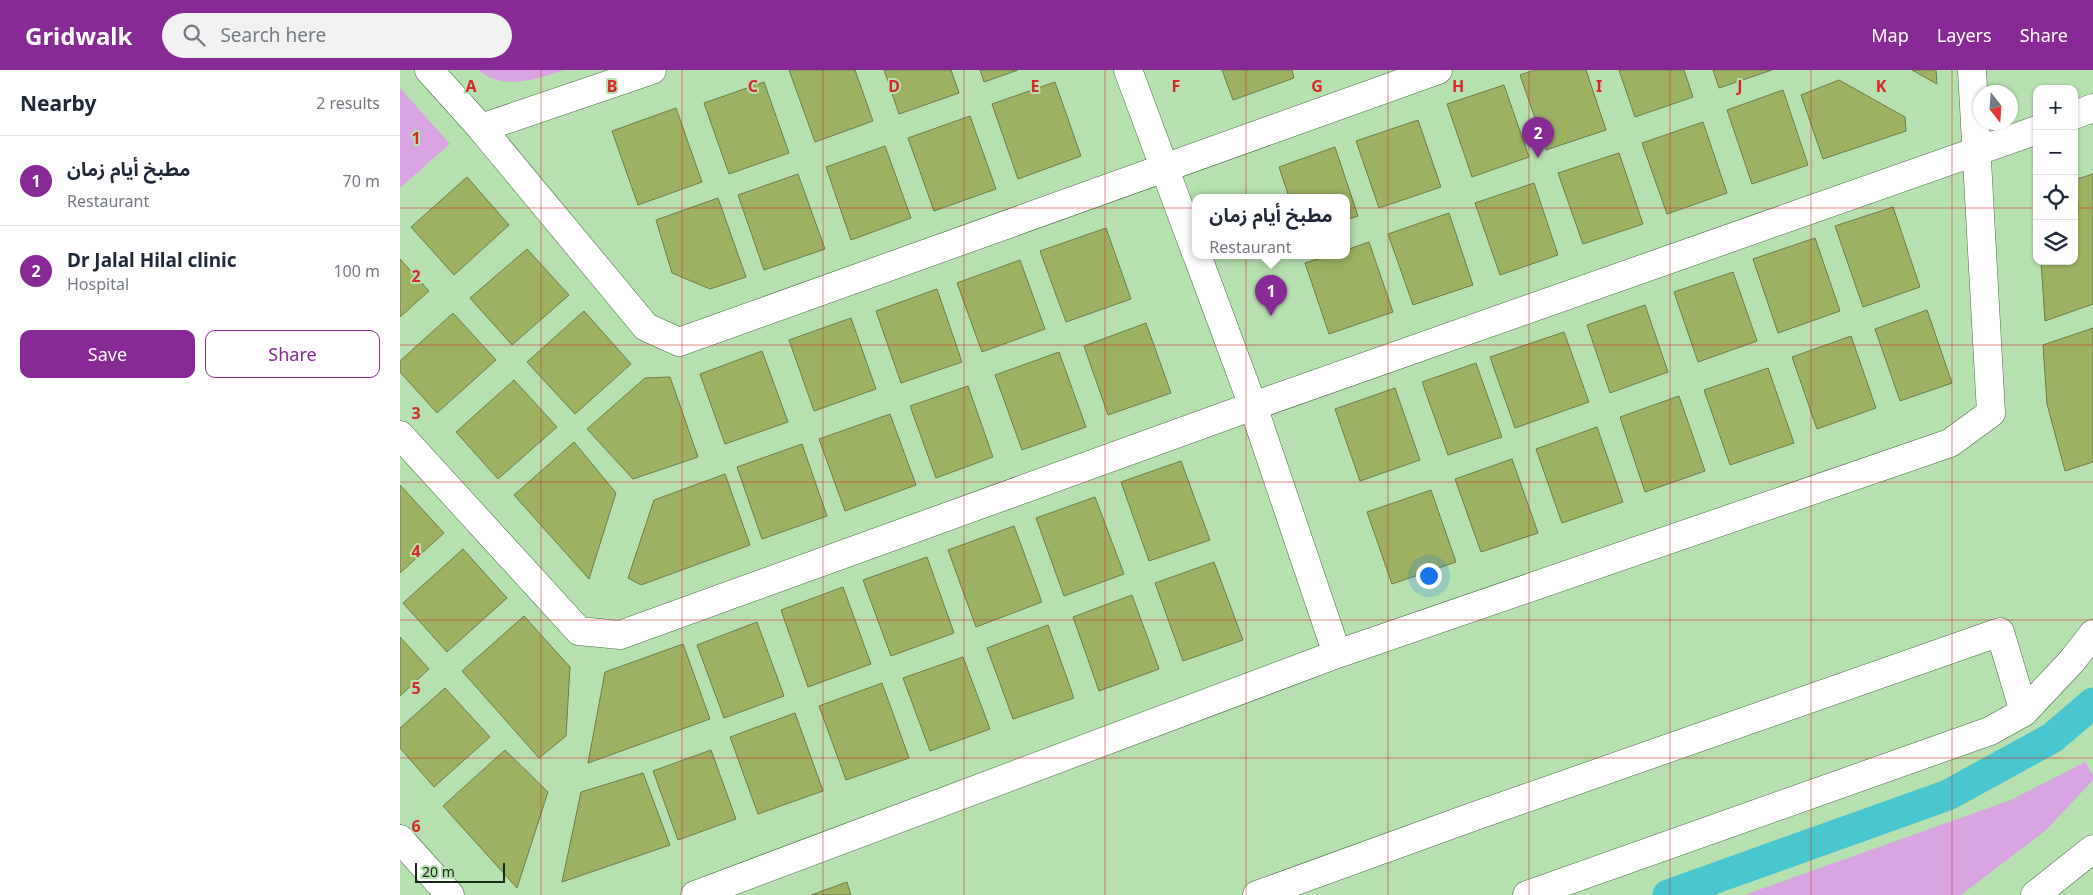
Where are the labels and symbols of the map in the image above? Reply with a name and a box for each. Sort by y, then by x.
text: A [465,75,477,97]
text: B [607,75,617,97]
text: C [748,75,758,97]
text: D [888,75,900,97]
text: E [1031,75,1040,97]
text: F [1172,75,1180,97]
text: G [1311,75,1323,97]
text: H [1452,75,1464,97]
text: I [1596,75,1602,97]
text: J [1735,75,1743,97]
text: K [1876,75,1887,97]
north arrow [1973,85,2018,130]
pin: 2 [1522,117,1554,158]
text: 1 [411,127,421,149]
text: 2 [411,265,421,287]
pin: 1 [1255,275,1287,316]
text: 3 [411,402,421,424]
text: 4 [411,540,421,562]
your location [1416,563,1442,589]
text: 5 [411,677,421,699]
text: 6 [411,815,421,837]
scale bar [415,860,505,883]

